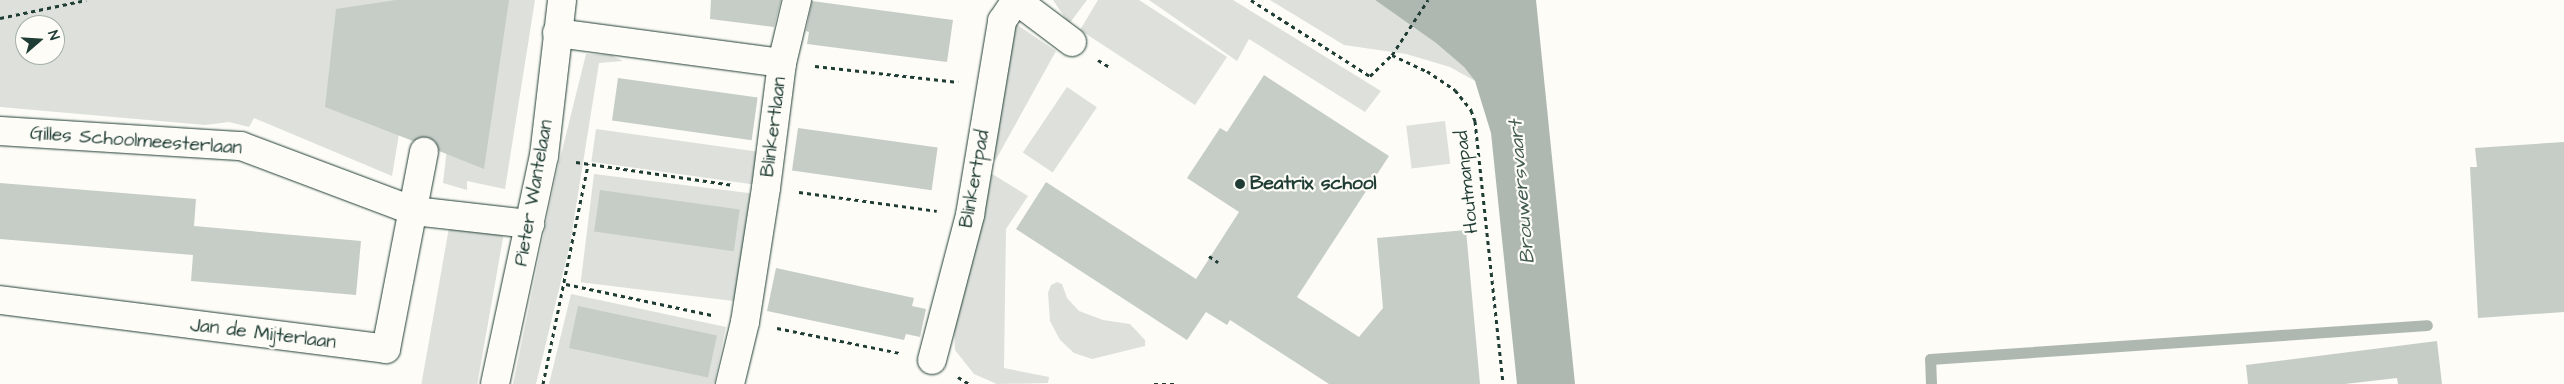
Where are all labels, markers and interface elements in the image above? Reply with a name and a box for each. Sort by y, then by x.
north arrow [15,15,65,65]
text: N [42,28,64,43]
street label: Blinkertlaan [757,76,791,178]
street label: Pieter Wantelaan [510,118,558,268]
water label: Brouwersvaart [1504,119,1540,265]
street label: Gilles Schoolmeesterlaan [29,122,243,160]
street label: Blinkertpad [955,128,995,230]
street label: Houtmanpad [1450,129,1484,235]
place label: Beatrix school [1250,173,1376,195]
marker: Beatrix school [1234,178,1246,190]
street label: Jan de Mijterlaan [189,314,337,354]

